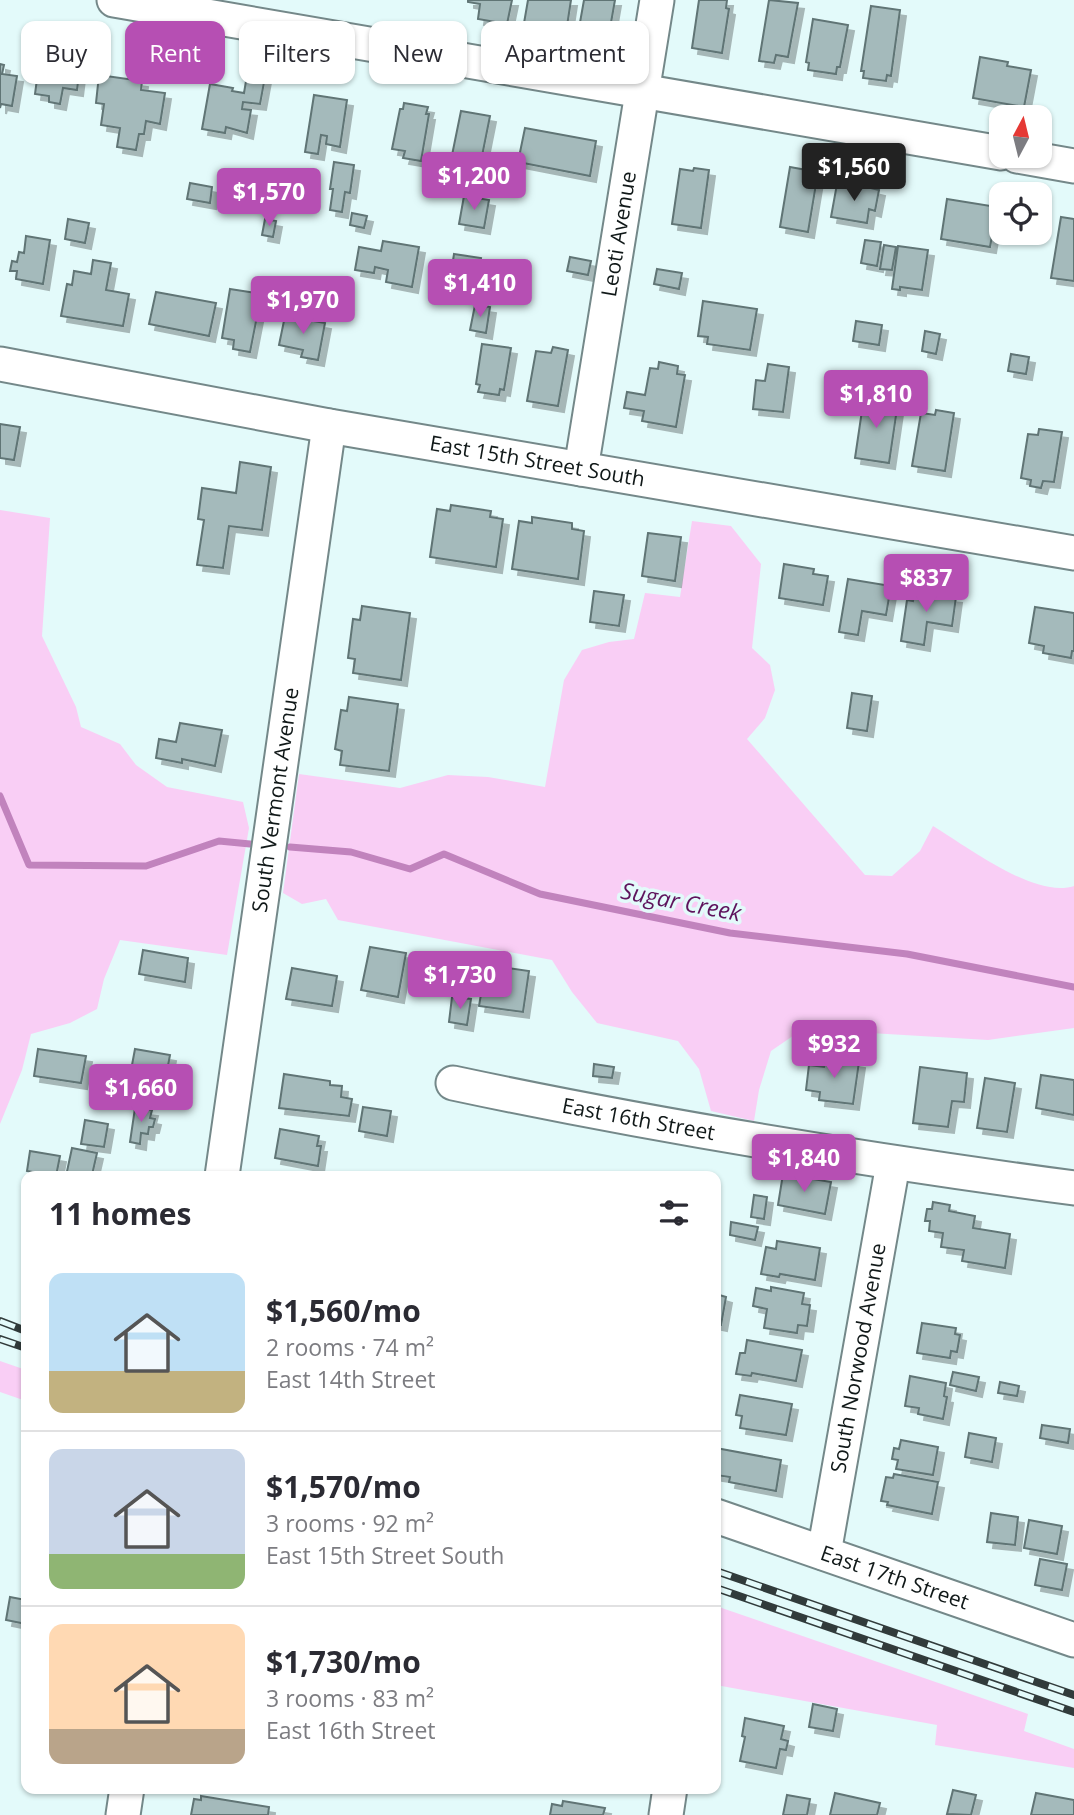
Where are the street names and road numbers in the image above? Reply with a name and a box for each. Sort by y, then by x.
street label: Leoti Avenue [594,169,642,299]
street label: East 15th Street South [428,428,647,493]
street label: South Vermont Avenue [245,685,305,914]
street label: East 16th Street [560,1091,717,1146]
street label: South Norwood Avenue [823,1241,892,1475]
street label: East 17th Street [817,1538,973,1615]

